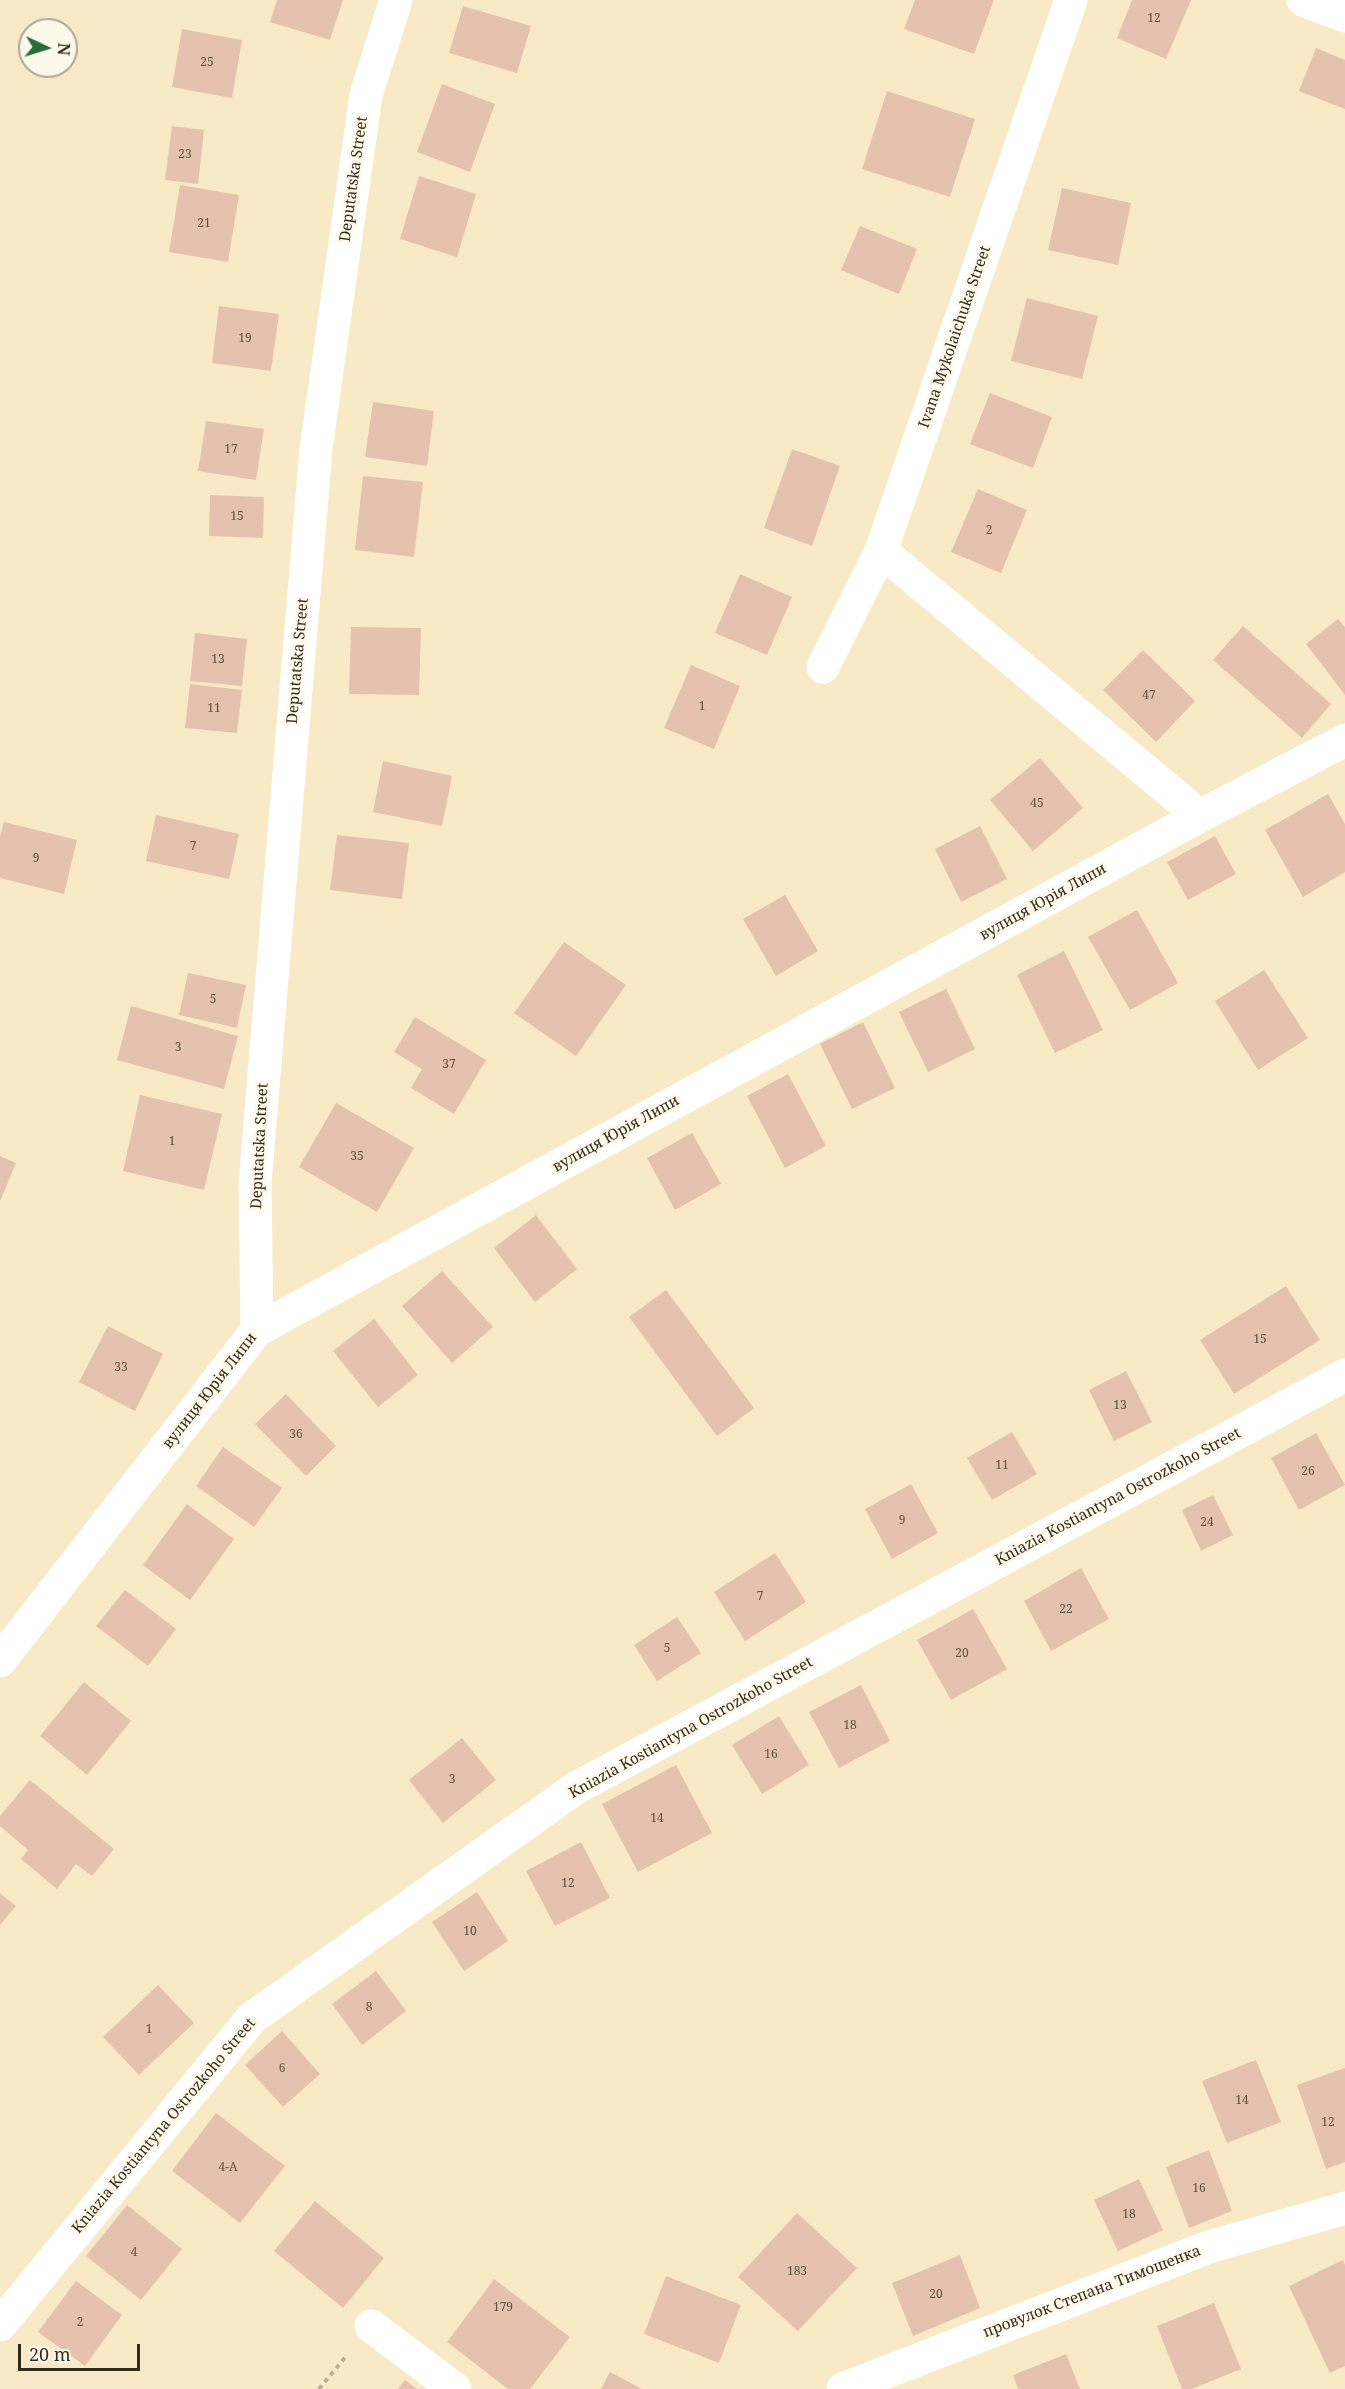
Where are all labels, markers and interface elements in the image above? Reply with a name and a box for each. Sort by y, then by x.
house number: 12 [1147,12,1161,26]
north arrow [18,18,78,78]
text: N [53,42,75,56]
house number: 25 [200,56,214,70]
street label: Deputatska Street [336,115,372,243]
house number: 23 [178,148,192,162]
house number: 21 [197,217,211,231]
street label: Ivana Mykolaichuka Street [915,243,995,431]
house number: 19 [238,332,252,346]
house number: 17 [224,443,238,457]
house number: 15 [230,510,244,524]
house number: 2 [986,524,992,538]
street label: Deputatska Street [284,597,312,725]
house number: 13 [211,653,225,667]
house number: 47 [1142,689,1156,703]
house number: 1 [699,700,705,714]
house number: 11 [207,702,221,716]
house number: 45 [1030,797,1044,811]
house number: 7 [190,840,196,854]
house number: 9 [33,852,39,866]
street label: вулиця Юрія Липи [976,860,1110,944]
house number: 5 [210,993,216,1007]
house number: 3 [175,1041,181,1055]
house number: 37 [442,1058,456,1072]
street label: Deputatska Street [248,1082,272,1210]
street label: вулиця Юрія Липи [549,1092,683,1176]
house number: 1 [169,1135,175,1149]
house number: 35 [350,1150,364,1164]
street label: вулиця Юрія Липи [159,1329,261,1453]
house number: 15 [1253,1333,1267,1347]
house number: 33 [114,1361,128,1375]
house number: 13 [1113,1399,1127,1413]
street label: Kniazia Kostiantyna Ostrozkoho Street [992,1424,1244,1570]
house number: 36 [289,1428,303,1442]
house number: 11 [995,1459,1009,1473]
house number: 26 [1301,1465,1315,1479]
house number: 9 [899,1514,905,1528]
house number: 24 [1200,1516,1214,1530]
house number: 7 [757,1590,763,1604]
house number: 22 [1059,1603,1073,1617]
house number: 5 [664,1642,670,1656]
house number: 20 [955,1647,969,1661]
street label: Kniazia Kostiantyna Ostrozkoho Street [566,1653,816,1803]
house number: 18 [843,1719,857,1733]
house number: 16 [764,1748,778,1762]
house number: 3 [449,1773,455,1787]
house number: 14 [650,1812,664,1826]
house number: 12 [561,1877,575,1891]
house number: 10 [463,1925,477,1939]
house number: 8 [366,2001,372,2015]
street label: Kniazia Kostiantyna Ostrozkoho Street [69,2015,259,2237]
house number: 1 [146,2023,152,2037]
house number: 6 [279,2062,285,2076]
house number: 14 [1235,2094,1249,2108]
house number: 12 [1321,2116,1335,2130]
house number: 4-А [219,2161,237,2175]
house number: 16 [1192,2182,1206,2196]
house number: 18 [1122,2208,1136,2222]
street label: провулок Степана Тимошенка [981,2242,1203,2342]
house number: 4 [131,2246,137,2260]
house number: 183 [787,2265,807,2279]
house number: 20 [929,2288,943,2302]
house number: 179 [493,2301,513,2315]
house number: 2 [77,2316,83,2330]
scale bar [21,2332,142,2370]
text: 20 m [29,2342,71,2366]

